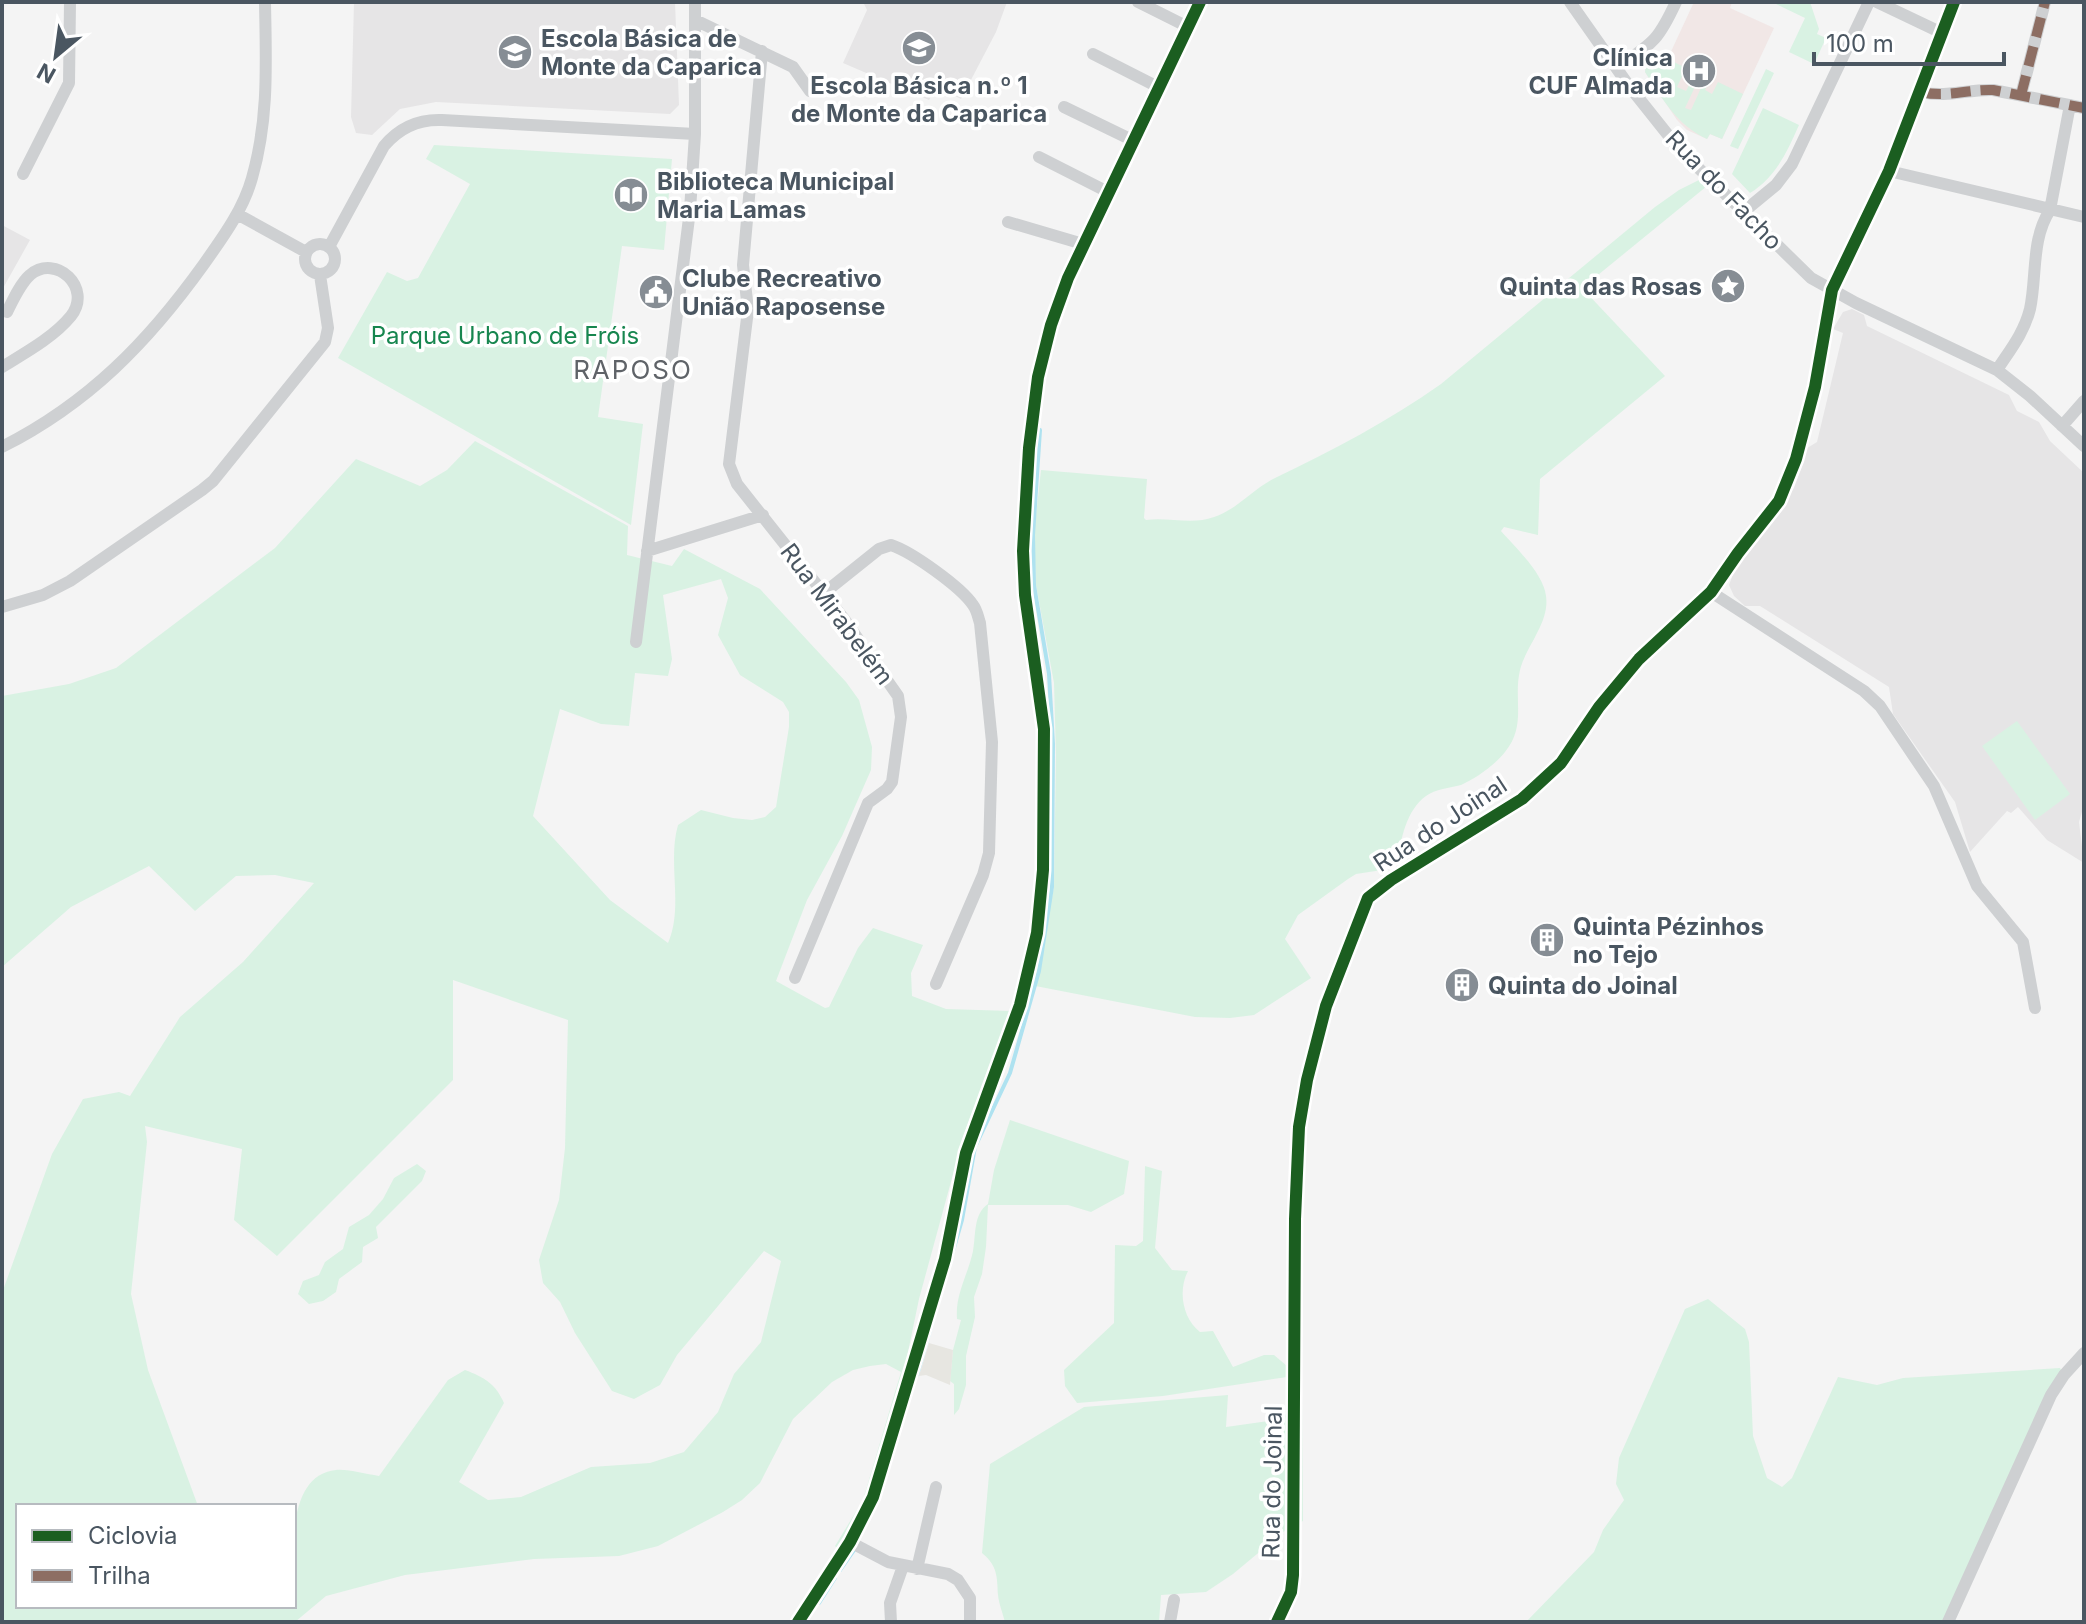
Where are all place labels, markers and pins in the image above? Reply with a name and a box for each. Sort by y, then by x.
place label: Escola Básica de Monte da Caparica [541,24,762,81]
school or university icon: Escola Básica n.º 1 de Monte da Caparica [900,29,938,67]
school or university icon: Escola Básica de Monte da Caparica [496,33,534,71]
place label: Clínica CUF Almada [1529,43,1673,100]
hospital icon: Clínica CUF Almada [1680,52,1718,90]
place label: Escola Básica n.º 1 de Monte da Caparica [791,71,1047,128]
place label: Biblioteca Municipal Maria Lamas [657,167,894,224]
library icon: Biblioteca Municipal Maria Lamas [612,176,650,214]
place label: Clube Recreativo União Raposense [682,264,885,321]
place icon: Quinta das Rosas [1709,267,1747,305]
place label: Quinta das Rosas [1499,272,1702,301]
public building icon: Clube Recreativo União Raposense [637,273,675,311]
place label: Quinta Pézinhos no Tejo [1573,912,1764,969]
building icon: Quinta Pézinhos no Tejo [1528,921,1566,959]
building icon: Quinta do Joinal [1443,966,1481,1004]
place label: Quinta do Joinal [1488,971,1678,1000]

